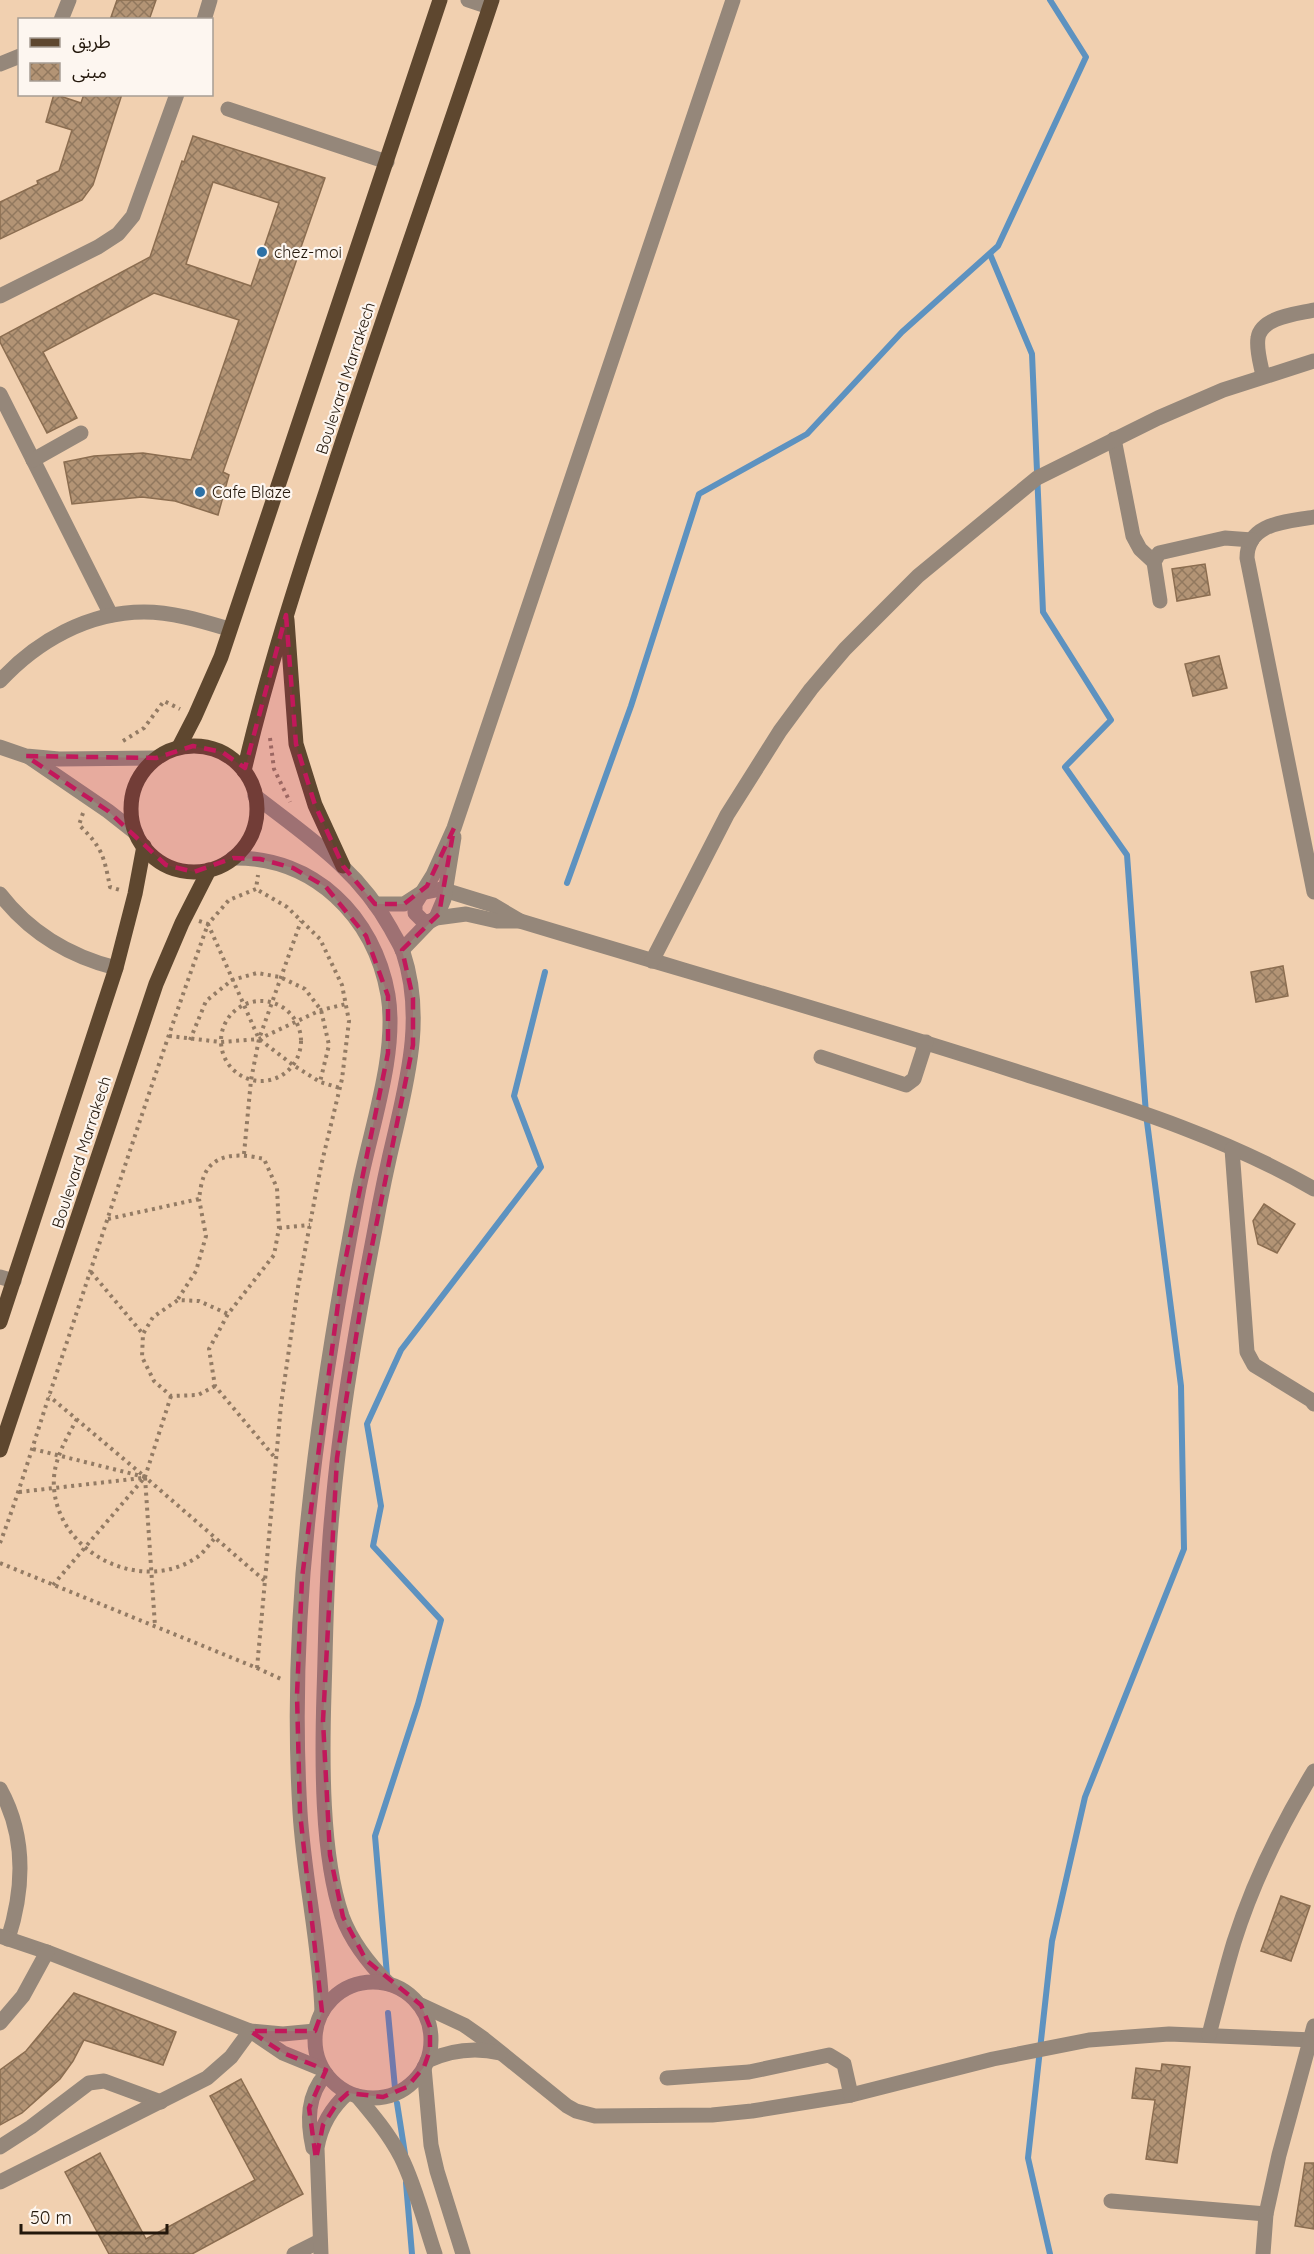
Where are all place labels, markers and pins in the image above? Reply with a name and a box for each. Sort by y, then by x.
place label: chez-moi [274,242,342,262]
marker: chez-moi [255,245,269,259]
place label: Cafe Blaze [212,482,291,502]
marker: Cafe Blaze [193,485,207,499]

